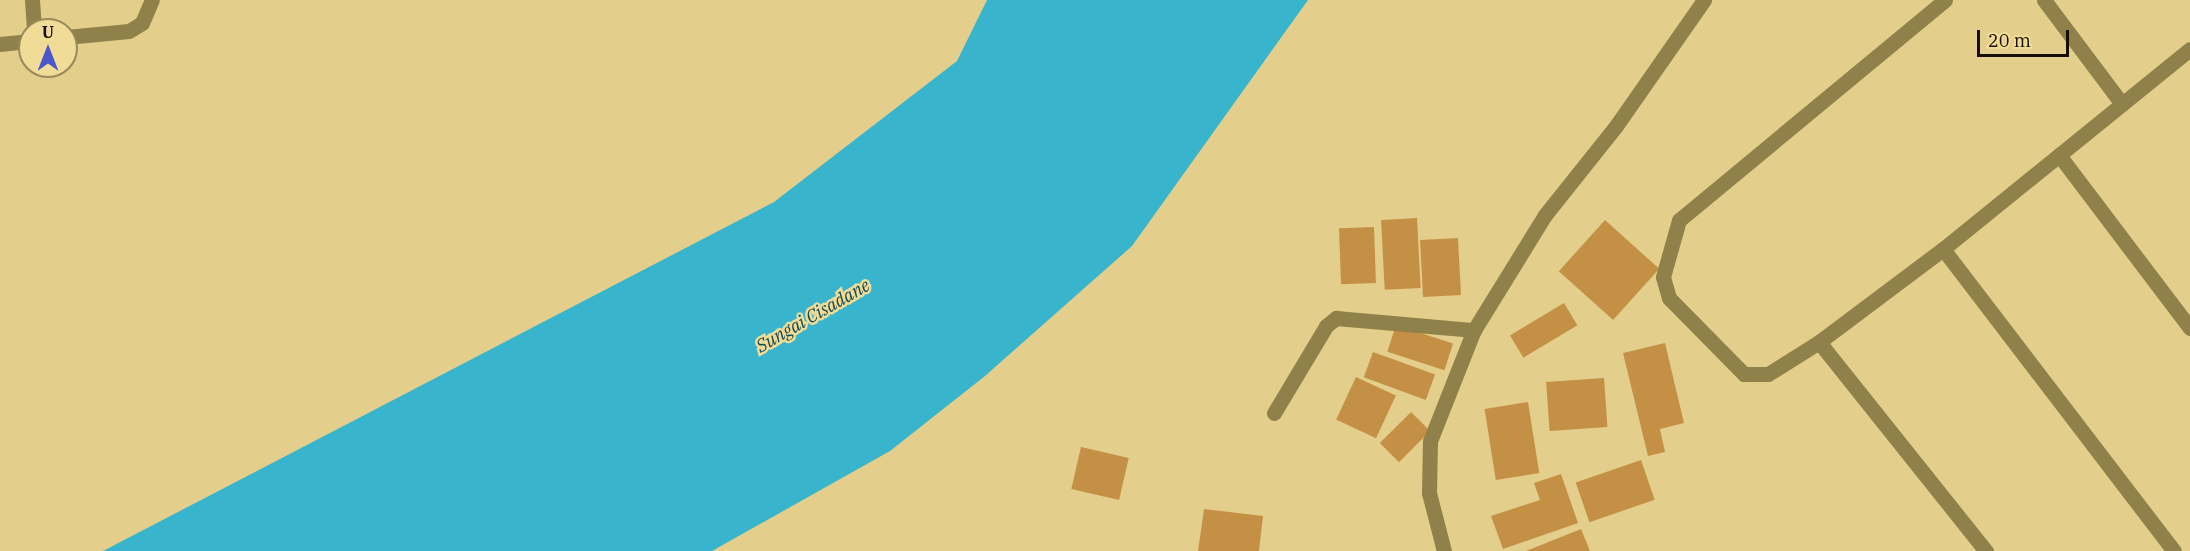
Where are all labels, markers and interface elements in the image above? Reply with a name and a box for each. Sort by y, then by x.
north arrow [18,18,78,78]
scale bar [1980,18,2072,56]
text: U [42,22,54,42]
text: 20 m [1988,29,2031,52]
water label: Sungai Cisadane [752,275,874,357]

